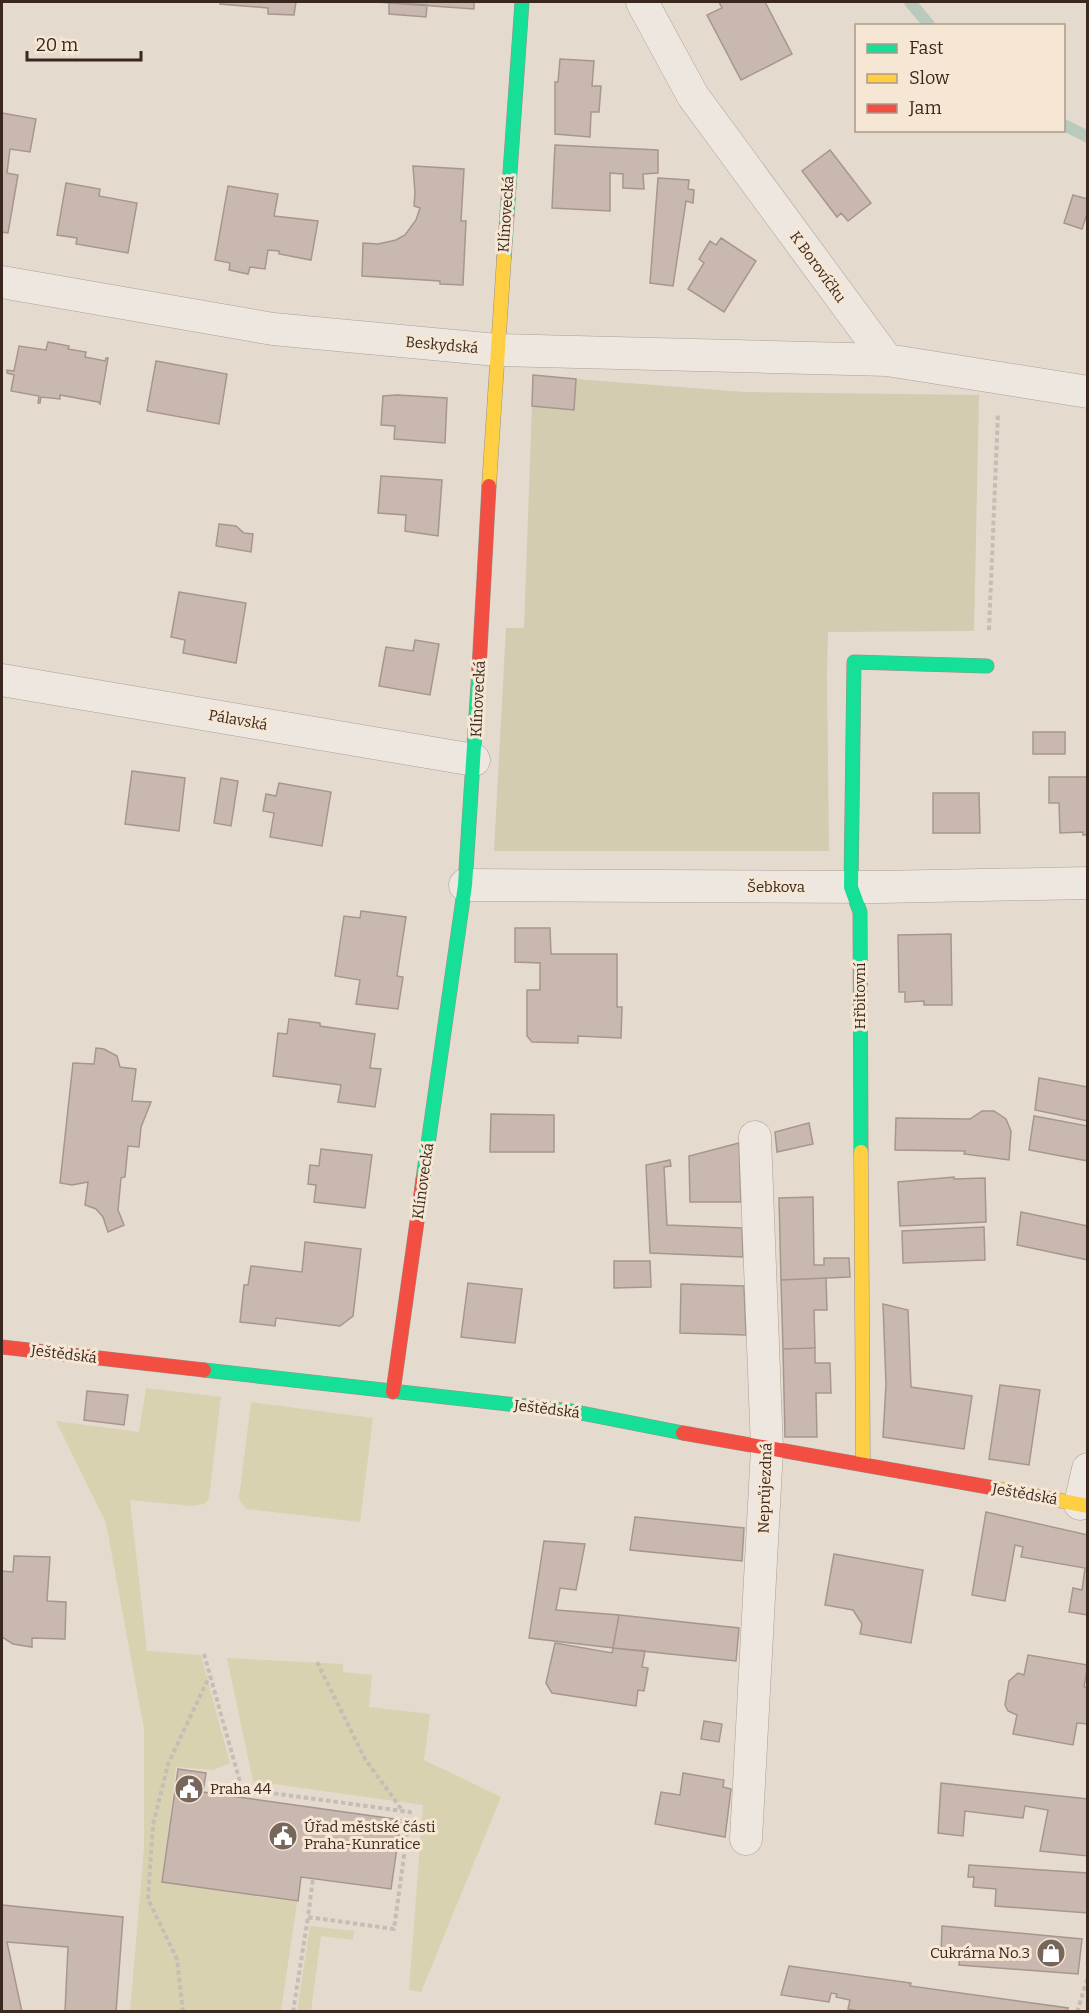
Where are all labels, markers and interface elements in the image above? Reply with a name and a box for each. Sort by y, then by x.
scale bar [27,24,141,62]
legend [855,24,1065,132]
text: 20 m [36,34,78,56]
text: Fast [909,37,944,59]
text: Slow [909,67,950,89]
text: Jam [908,97,942,119]
street label: Klínovecká [494,175,518,253]
street label: K Borovíčku [786,228,850,306]
street label: Beskydská [405,333,479,357]
street label: Klínovecká [467,660,489,738]
street label: Pálavská [207,706,269,734]
street label: Šebkova [747,878,805,896]
street label: Hřbitovní [851,962,869,1029]
street label: Klínovecká [409,1142,437,1220]
street label: Ještědská [29,1341,98,1367]
street label: Ještědská [512,1396,581,1422]
street label: Neprůjezdná [754,1442,776,1534]
street label: Ještědská [990,1479,1059,1509]
public building icon: Praha 44 [173,1773,205,1805]
place label: Praha 44 [210,1780,272,1798]
place label: Úřad městské části Praha-Kunratice [304,1818,436,1853]
public building icon: Úřad městské části Praha-Kunratice [267,1820,299,1852]
shop icon: Cukrárna No.3 [1035,1937,1067,1969]
place label: Cukrárna No.3 [930,1944,1030,1962]

